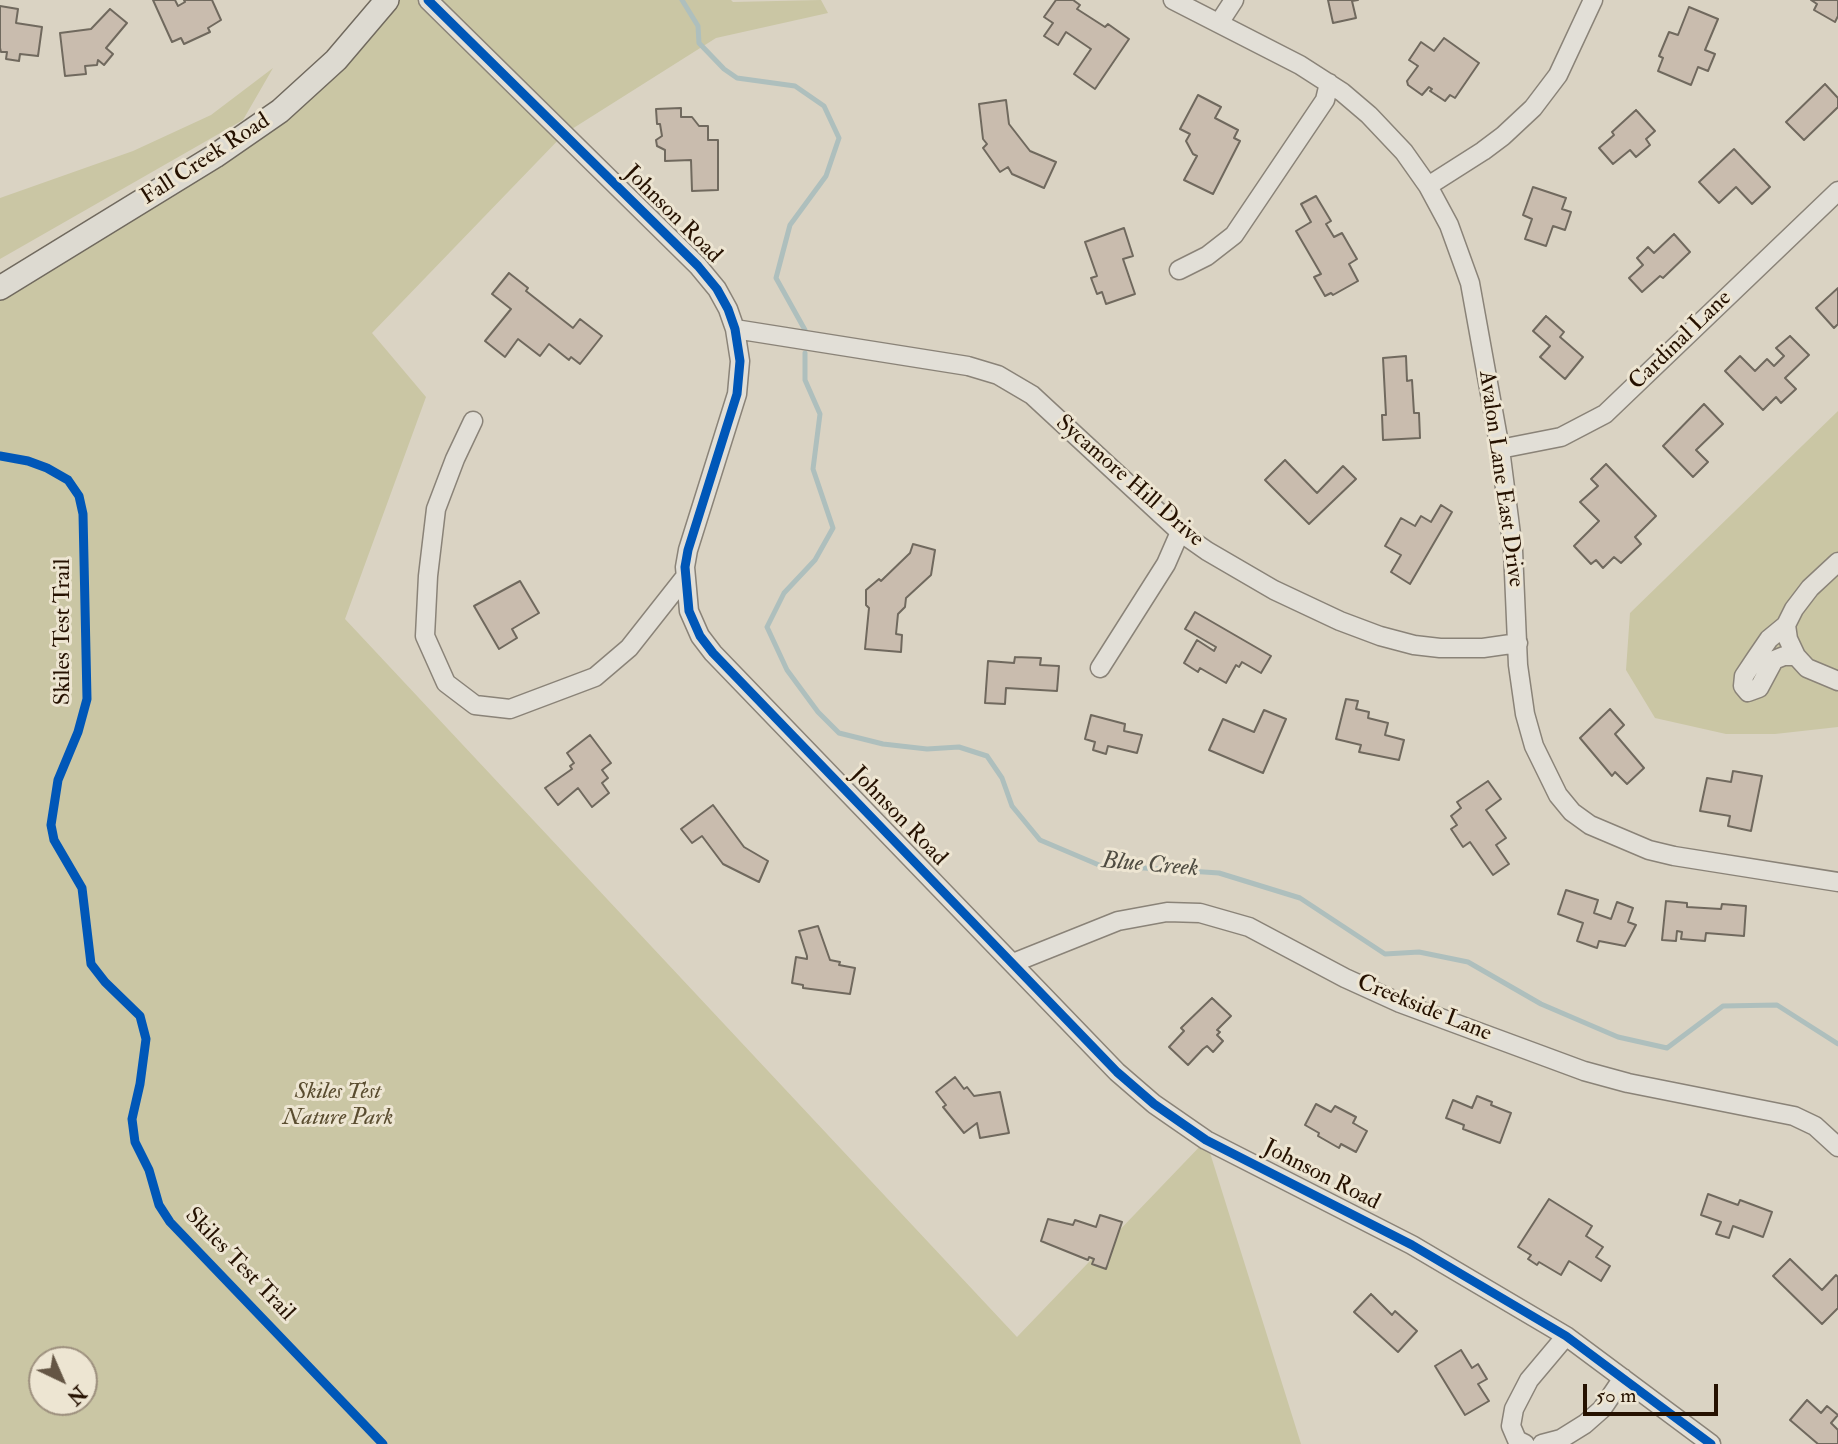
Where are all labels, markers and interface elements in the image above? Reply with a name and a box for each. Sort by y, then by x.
street label: Fall Creek Road [136,108,276,212]
street label: Johnson Road [617,160,727,270]
street label: Cardinal Lane [1624,285,1738,397]
street label: Avalon Lane East Drive [1471,369,1529,589]
street label: Sycamore Hill Drive [1049,410,1209,554]
street label: Skiles Test Trail [50,559,78,705]
street label: Johnson Road [844,762,952,872]
water label: Blue Creek [1100,847,1200,885]
street label: Creekside Lane [1353,970,1495,1048]
park label: Skiles Test Nature Park [283,1079,393,1133]
street label: Johnson Road [1258,1135,1384,1217]
street label: Skiles Test Trail [178,1203,300,1327]
north arrow [28,1346,98,1416]
scale bar [1586,1370,1721,1414]
text: N [62,1380,91,1409]
text: 50 m [1596,1382,1637,1409]

